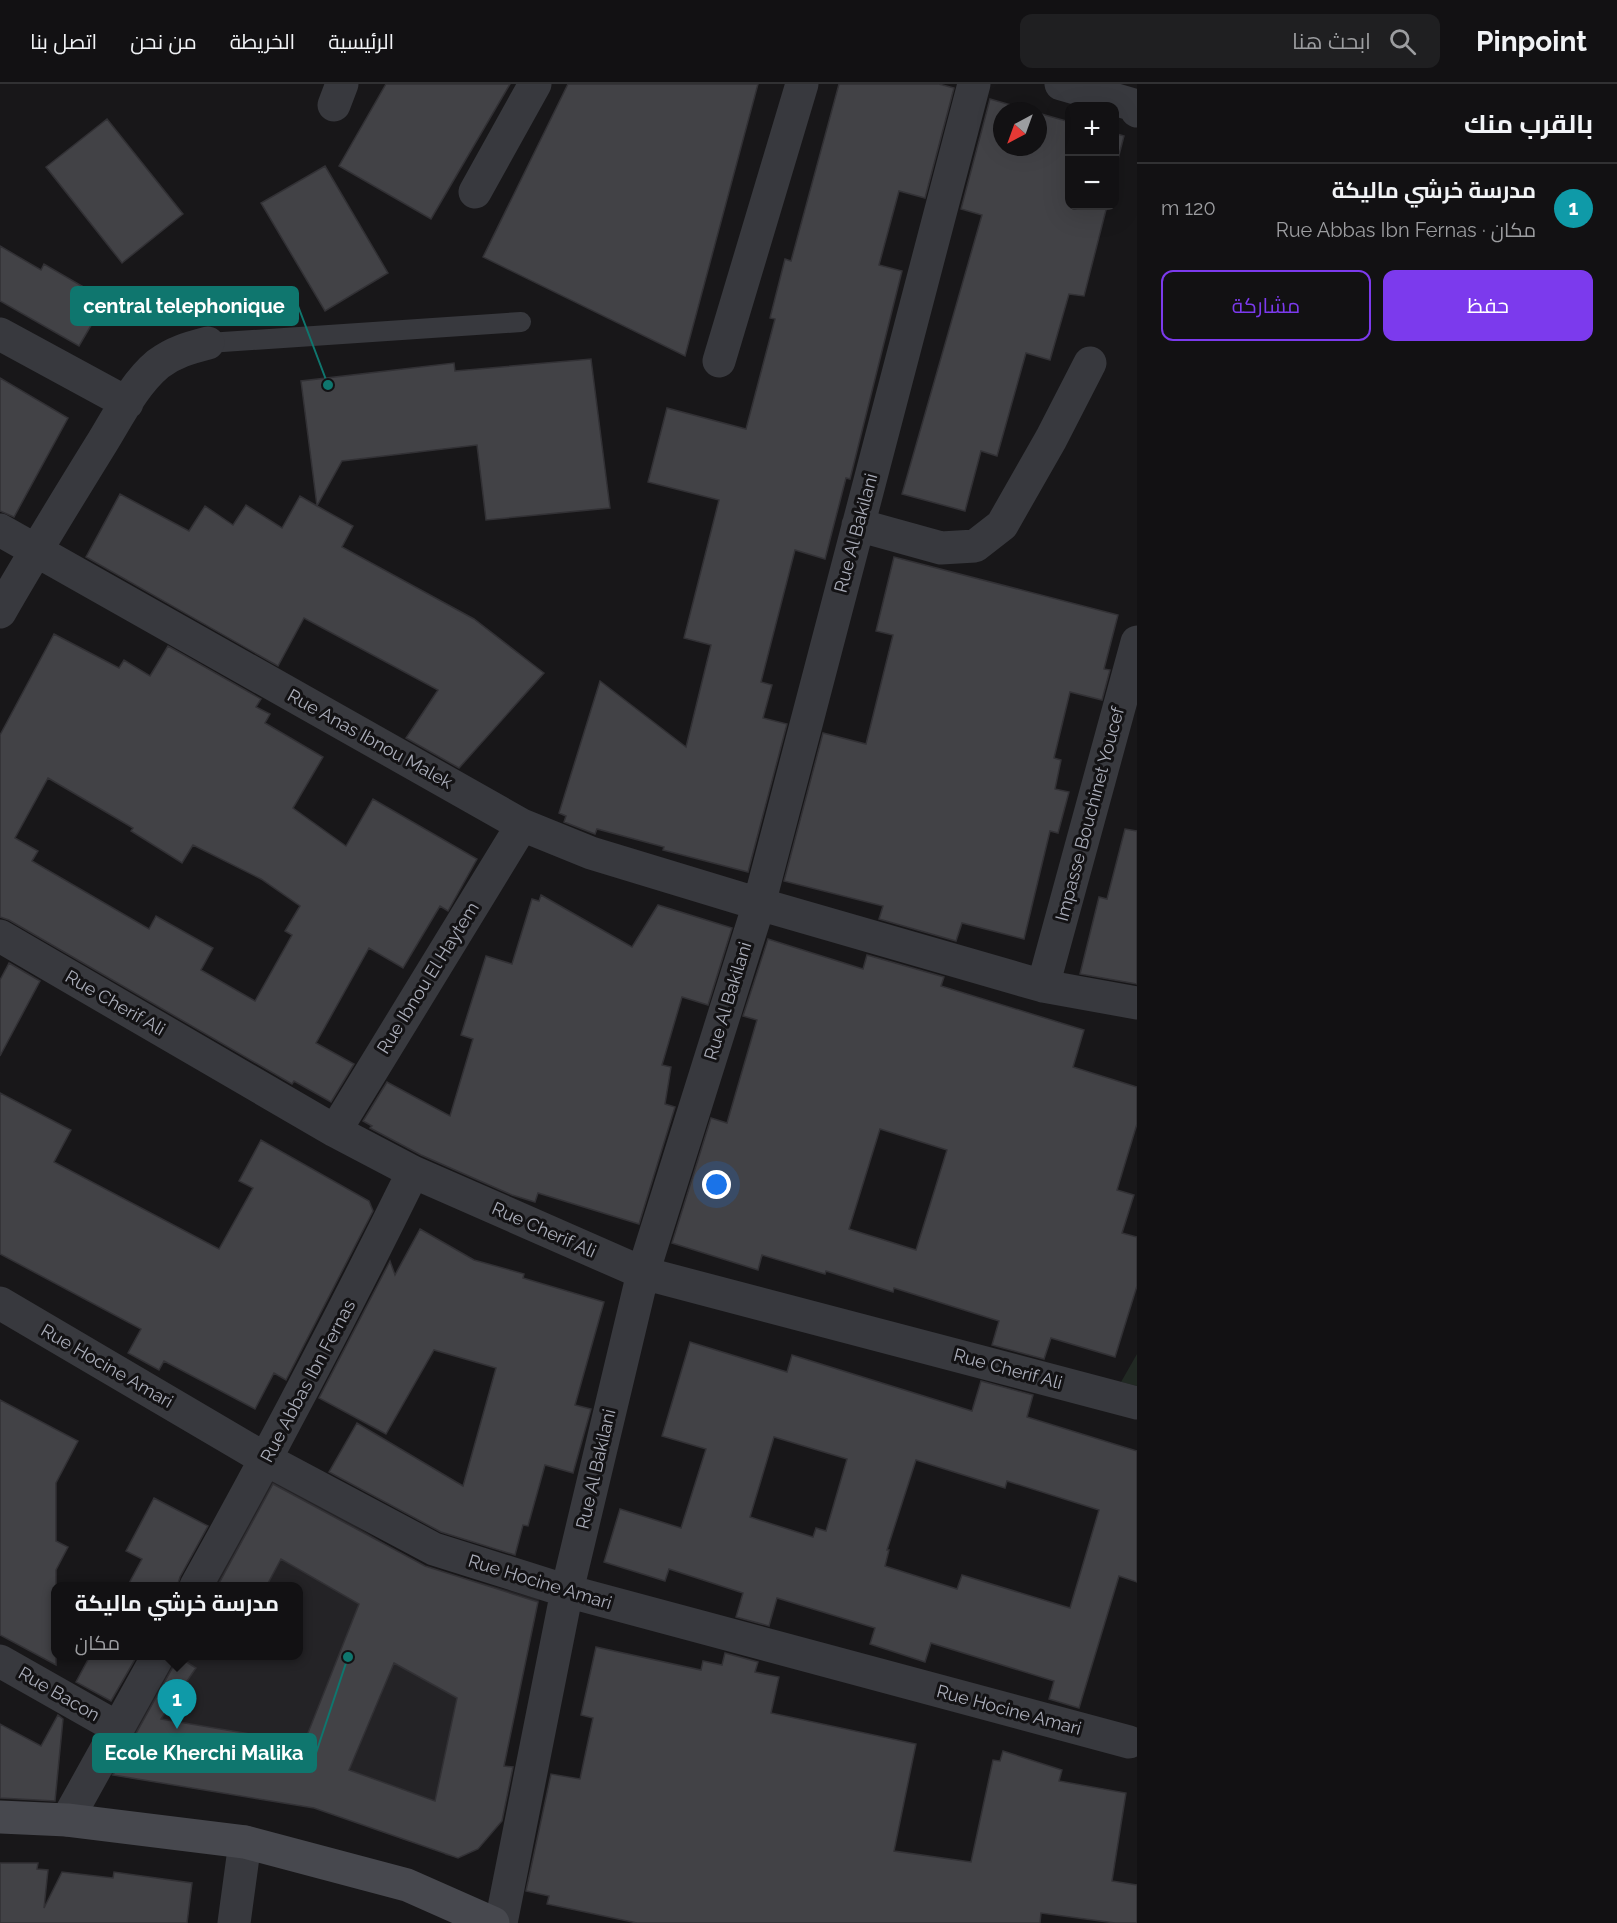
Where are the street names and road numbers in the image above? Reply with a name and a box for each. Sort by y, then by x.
street label: Rue Al Bakilani [830,471,881,595]
street label: Rue Anas Ibnou Malek [284,684,457,793]
street label: Impasse Bouchinet Youcef [1051,704,1129,923]
street label: Rue Ibnou El Haytem [372,898,483,1057]
street label: Rue Al Bakilani [700,939,755,1062]
street label: Rue Cherif Ali [62,966,169,1040]
street label: Rue Cherif Ali [489,1197,599,1262]
street label: Rue Abbas Ibn Fernas [256,1296,359,1466]
street label: Rue Hocine Amari [37,1319,177,1412]
street label: Rue Cherif Ali [951,1344,1065,1393]
street label: Rue Al Bakilani [572,1407,620,1531]
street label: Rue Hocine Amari [466,1550,614,1613]
street label: Rue Bacon [15,1662,104,1725]
street label: Rue Hocine Amari [934,1680,1084,1739]

